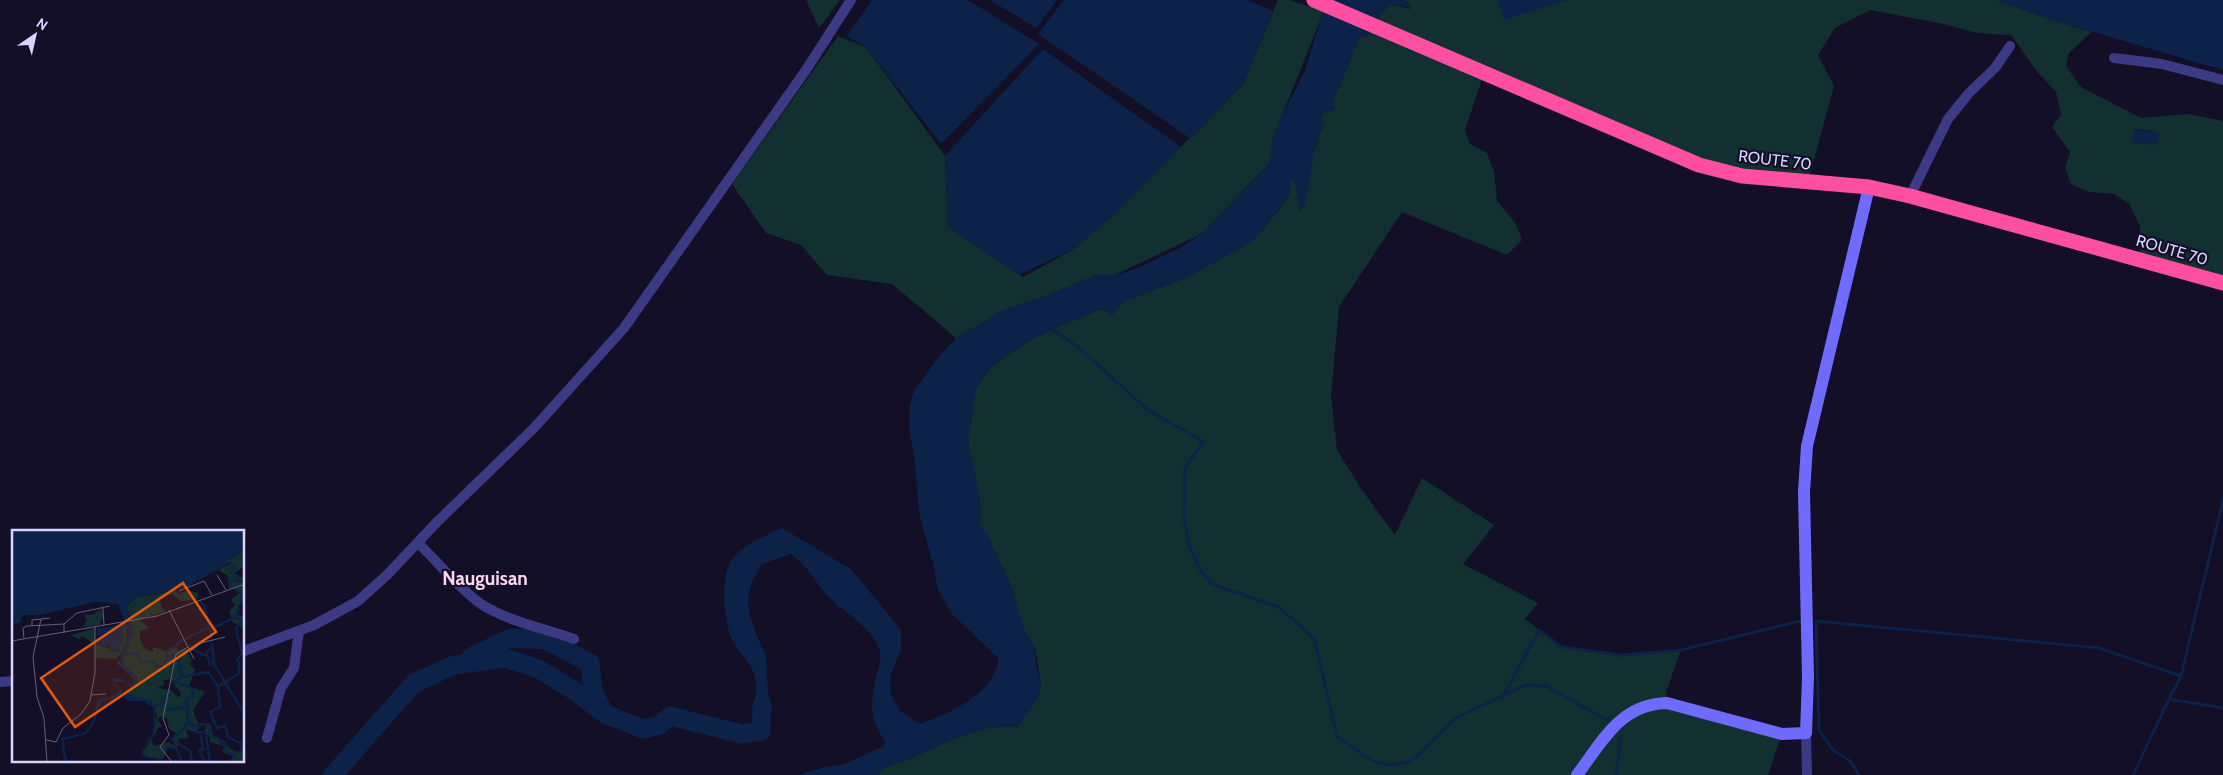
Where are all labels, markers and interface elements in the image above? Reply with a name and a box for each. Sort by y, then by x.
north arrow [10,10,60,60]
text: N [33,14,51,34]
street label: ROUTE 70 [1737,146,1813,174]
street label: ROUTE 70 [2134,231,2210,269]
inset map [12,530,245,762]
district label: Nauguisan [442,567,528,590]

